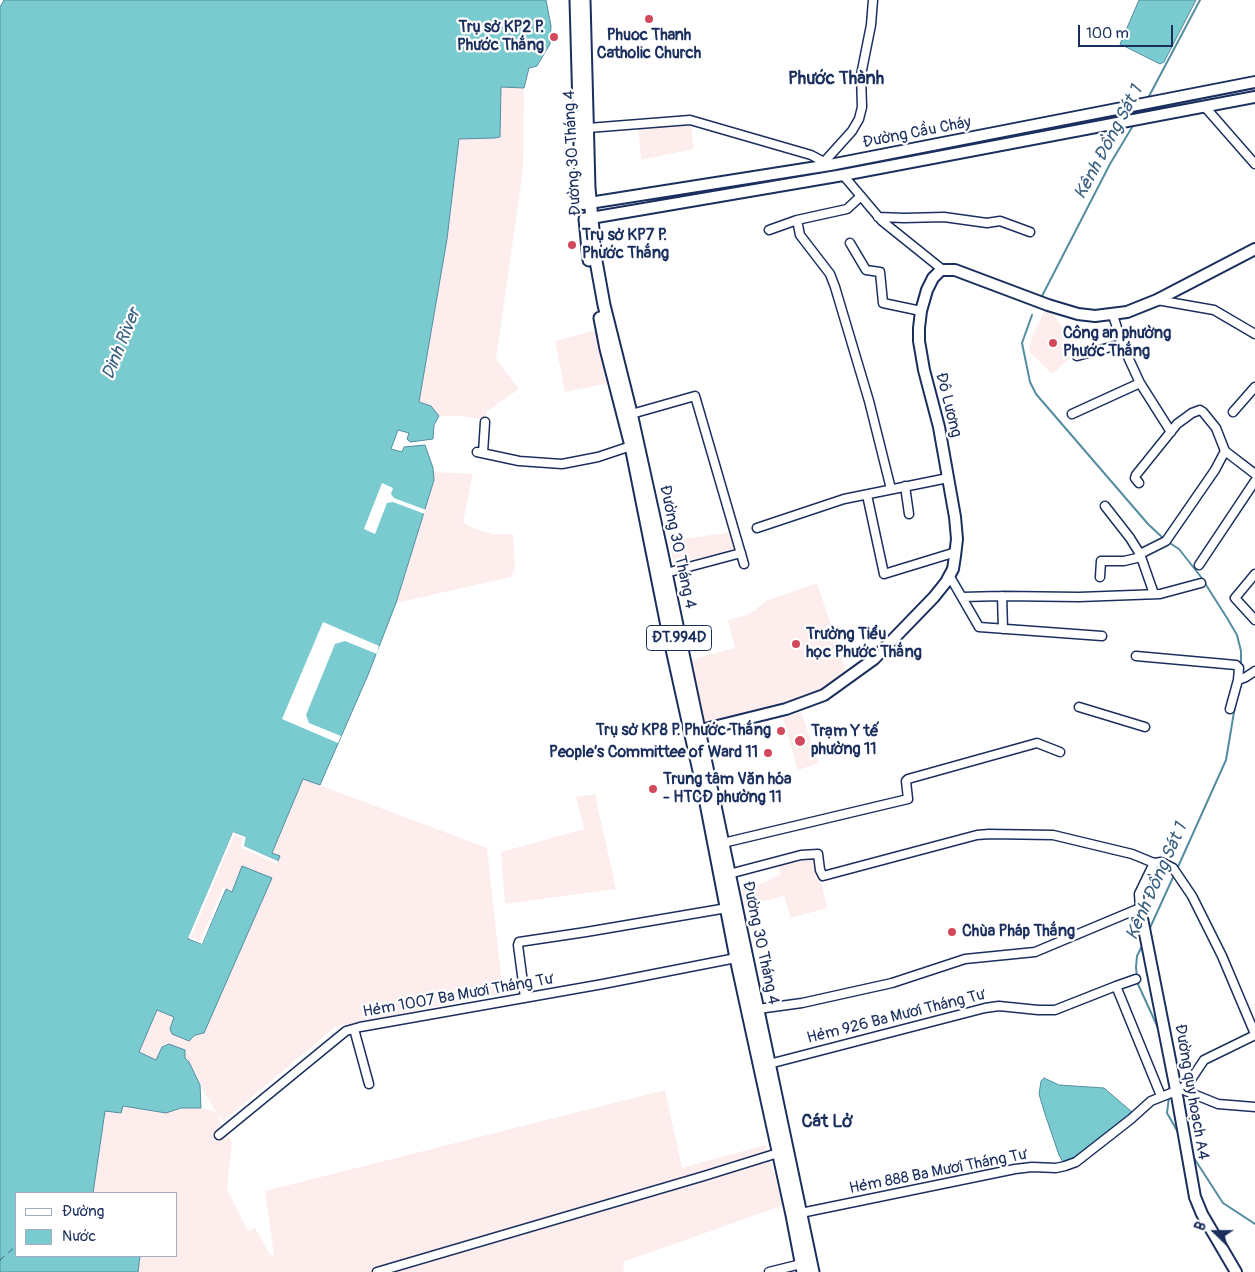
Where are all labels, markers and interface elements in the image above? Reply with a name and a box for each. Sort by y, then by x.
marker: Phuoc Thanh Catholic Church [643,13,655,25]
scale bar [1080,15,1175,47]
place label: Trụ sở KP2 P. Phước Thắng [457,18,544,56]
text: 100 m [1086,24,1129,43]
place label: Phuoc Thanh Catholic Church [597,26,701,64]
marker: Trụ sở KP2 P. Phước Thắng [548,31,560,43]
district label: Phước Thành [788,68,884,90]
water label: Kênh Đồng Sát 1 [1070,83,1148,203]
street label: Đường 30 Tháng 4 [560,90,586,216]
street label: Đường Cầu Cháy [861,113,973,153]
place label: Trụ sở KP7 P. Phước Thắng [582,226,669,264]
marker: Trụ sở KP7 P. Phước Thắng [566,239,578,251]
water label: Dinh River [98,305,146,383]
place label: Công an phường Phước Thắng [1063,324,1171,362]
marker: Công an phường Phước Thắng [1047,337,1059,349]
street label: Đô Lương [931,371,965,439]
street label: Đường 30 Tháng 4 [655,484,699,610]
place label: Trường Tiểu học Phước Thắng [806,625,922,663]
road number: ĐT.994D [646,626,712,650]
marker: Trường Tiểu học Phước Thắng [790,638,802,650]
place label: Trụ sở KP8 P. Phước Thắng [596,721,771,741]
place label: Trạm Y tế phường 11 [811,722,879,760]
marker: Trụ sở KP8 P. Phước Thắng [775,725,787,737]
marker: Trạm Y tế phường 11 [793,734,807,748]
place label: People’s Committee of Ward 11 [549,743,758,763]
marker: People’s Committee of Ward 11 [762,747,774,759]
place label: Trung tâm Văn hóa - HTCĐ phường 11 [663,770,791,808]
marker: Trung tâm Văn hóa - HTCĐ phường 11 [647,783,659,795]
water label: Kênh Đồng Sát 1 [1122,820,1192,944]
street label: Đường 30 Tháng 4 [738,880,782,1006]
place label: Chùa Pháp Thắng [962,922,1075,942]
marker: Chùa Pháp Thắng [946,926,958,938]
street label: Hẻm 1007 Ba Mươi Tháng Tư [361,970,555,1022]
street label: Hẻm 926 Ba Mươi Tháng Tư [805,986,987,1048]
street label: Đường quy hoạch A4 [1170,1023,1212,1161]
district label: Cát Lở [801,1111,853,1133]
street label: Hẻm 888 Ba Mươi Tháng Tư [848,1145,1028,1199]
legend [15,1192,178,1257]
text: Đường [62,1202,104,1221]
north arrow [1190,1207,1240,1257]
text: B [1191,1219,1210,1233]
text: Nước [62,1227,96,1246]

